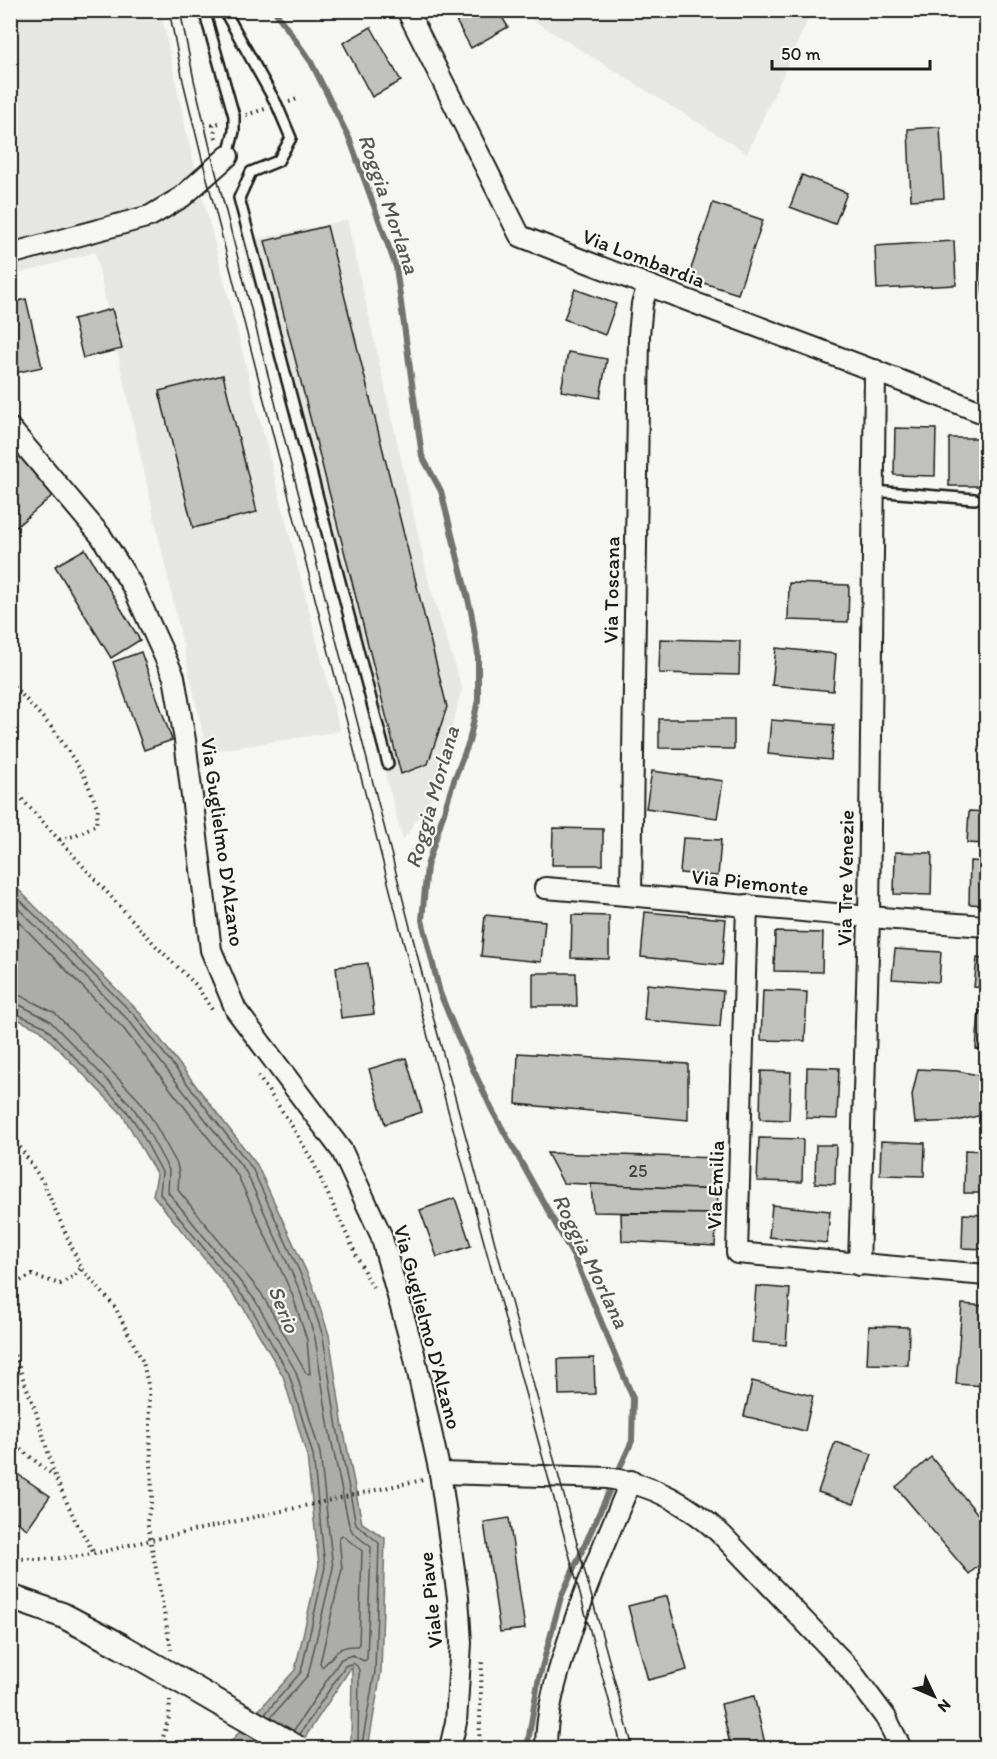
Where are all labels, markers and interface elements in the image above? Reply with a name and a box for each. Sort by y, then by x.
scale bar [772,33,930,71]
text: 50 m [781,43,821,65]
water label: Roggia Morlana [352,130,426,278]
street label: Via Lombardia [579,223,709,293]
street label: Via Toscana [598,536,624,644]
water label: Roggia Morlana [399,722,465,871]
street label: Via Guglielmo D'Alzano [196,736,250,948]
street label: Via Tre Venezie [831,810,859,946]
street label: Via Piemonte [690,863,810,901]
street label: Via Emilia [701,1140,729,1230]
house number: 25 [629,1160,647,1182]
water label: Roggia Morlana [547,1189,635,1333]
street label: Via Guglielmo D'Alzano [389,1222,467,1432]
water label: Serio [262,1282,306,1337]
street label: Viale Piave [413,1551,447,1649]
north arrow [904,1666,964,1726]
text: N [934,1696,955,1717]

